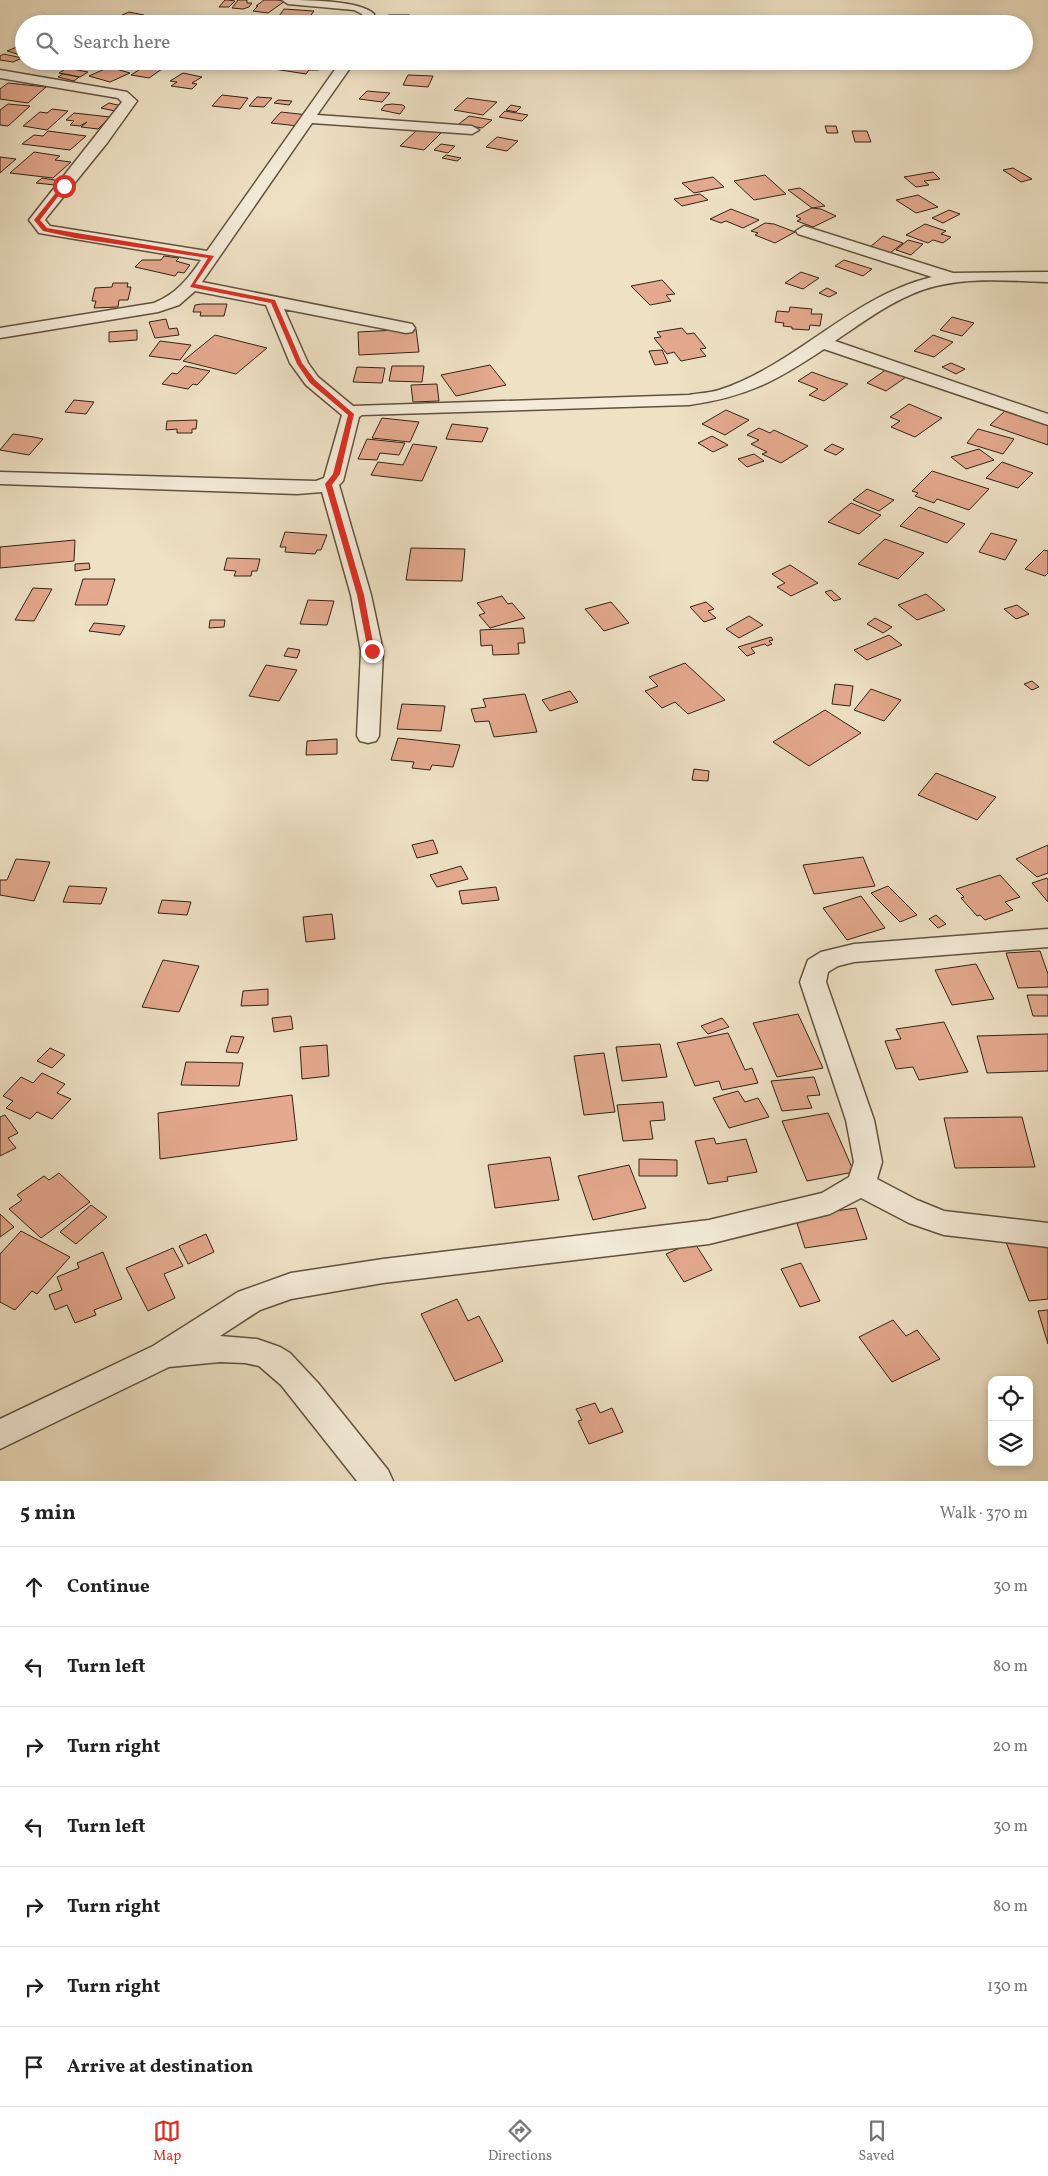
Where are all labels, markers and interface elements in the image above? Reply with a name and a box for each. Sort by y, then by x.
search box [15,15,1033,70]
icon: search [33,29,61,57]
text: Search here [73,30,170,56]
route start [53,175,76,198]
route end [361,640,384,663]
map controls [988,1376,1033,1466]
button: locate [988,1376,1033,1421]
button: layers [988,1421,1033,1466]
text: 5 min [20,1499,76,1528]
text: Walk · 370 m [940,1503,1028,1525]
icon: ahead [20,1573,48,1601]
text: Continue [67,1574,150,1600]
text: 30 m [993,1576,1028,1598]
icon: left [20,1653,48,1681]
text: Turn left [67,1654,146,1680]
text: 80 m [993,1656,1028,1678]
icon: right [20,1733,48,1761]
text: Turn right [67,1734,160,1760]
text: 20 m [993,1736,1028,1758]
icon: left [20,1813,48,1841]
text: Turn left [67,1814,146,1840]
text: 30 m [993,1816,1028,1838]
icon: right [20,1893,48,1921]
text: Turn right [67,1894,160,1920]
text: 80 m [993,1896,1028,1918]
icon: right [20,1973,48,2001]
text: Turn right [67,1974,160,2000]
text: 130 m [987,1976,1028,1998]
icon: arrive [20,2053,48,2081]
text: Arrive at destination [67,2054,253,2080]
tab: Map [153,2117,181,2166]
tab: Directions [488,2117,552,2166]
tab: Saved [859,2117,895,2166]

